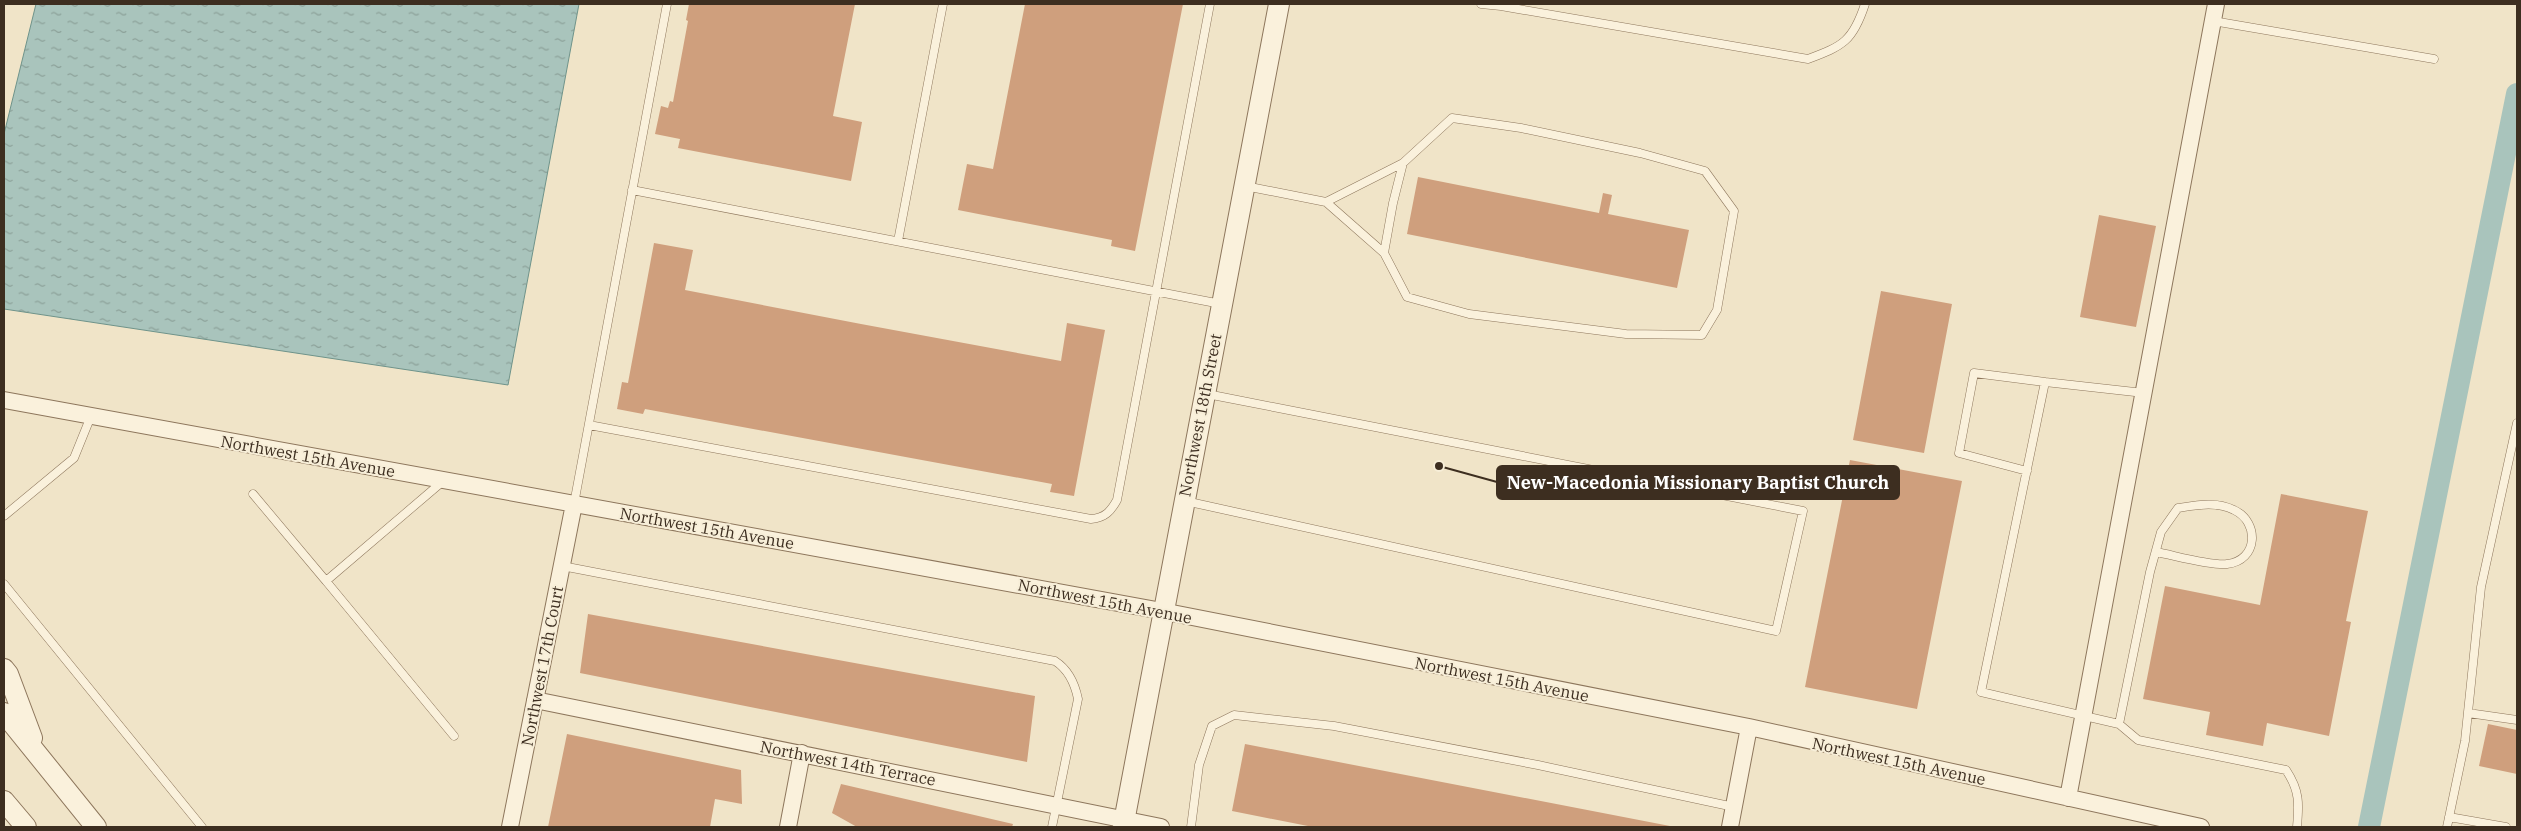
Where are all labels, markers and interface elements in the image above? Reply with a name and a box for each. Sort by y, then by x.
street label: Northwest 18th Street [1174,331,1226,498]
street label: Northwest 15th Avenue [219,431,397,481]
callout: New-Macedonia Missionary Baptist Church [1497,466,1899,499]
text: New-Macedonia Missionary Baptist Church [1507,471,1890,494]
street label: Northwest 15th Avenue [618,503,796,553]
street label: Northwest 15th Avenue [1016,574,1194,628]
street label: Northwest 17th Court [517,584,567,748]
street label: Northwest 15th Avenue [1413,652,1591,706]
street label: Northwest 15th Avenue [1810,733,1988,789]
street label: Northwest 14th Terrace [758,736,938,790]

